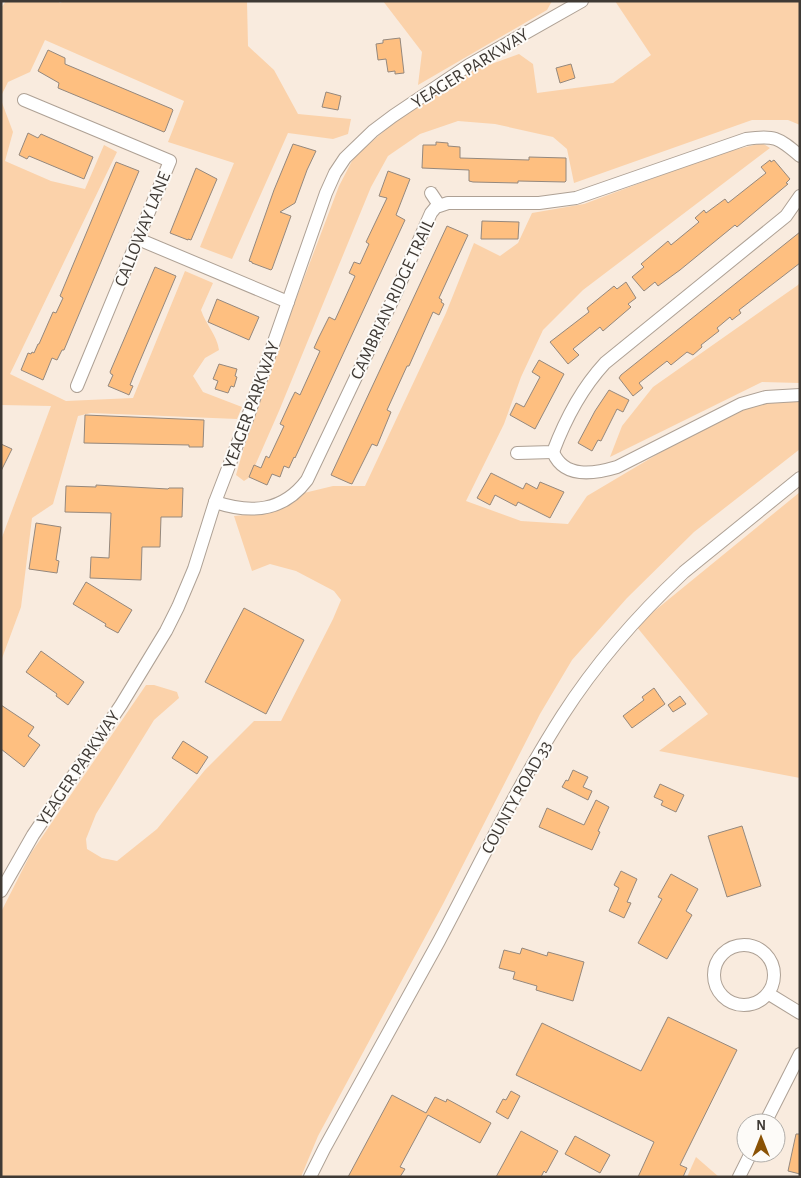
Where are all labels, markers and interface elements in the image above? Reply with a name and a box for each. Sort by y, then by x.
street label: YEAGER PARKWAY [409,25,533,112]
street label: CALLOWAY LANE [112,169,174,289]
street label: CAMBRIAN RIDGE TRAIL [348,216,438,382]
street label: YEAGER PARKWAY [221,339,284,471]
street label: YEAGER PARKWAY [34,707,124,829]
street label: COUNTY ROAD 33 [478,738,555,857]
north arrow [736,1113,786,1163]
text: N [756,1119,766,1133]

